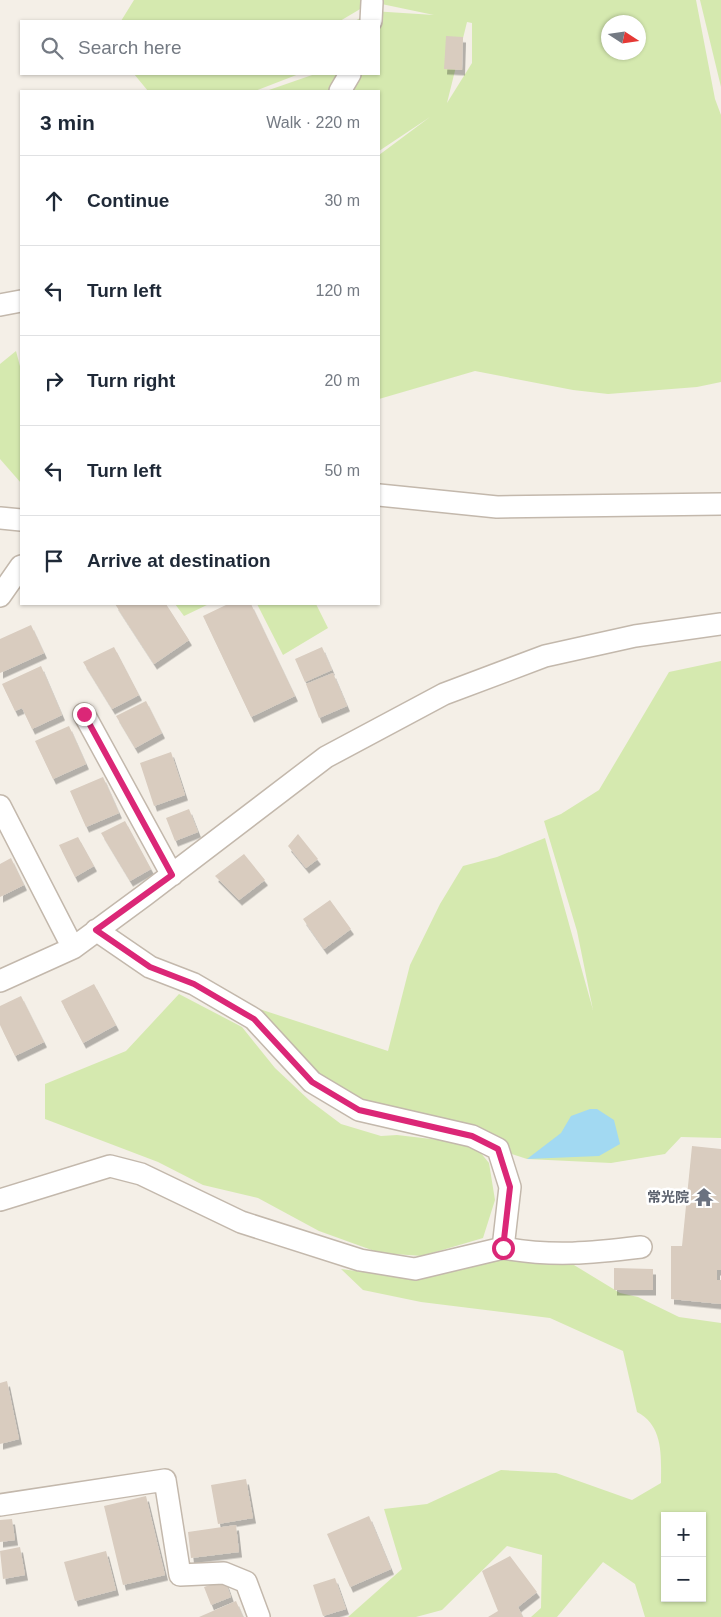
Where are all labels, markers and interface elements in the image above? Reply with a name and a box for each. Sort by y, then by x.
north arrow [601,15,646,60]
search box [20,20,380,75]
icon: search [38,34,66,62]
text: Search here [78,37,182,58]
text: 3 min [40,111,95,134]
text: Walk · 220 m [266,114,360,131]
icon: ahead [40,187,68,215]
text: Continue [87,190,169,211]
text: 30 m [324,192,360,209]
icon: left [40,277,68,305]
text: Turn left [87,280,162,301]
text: 120 m [316,282,360,299]
icon: right [40,367,68,395]
text: Turn right [87,370,175,391]
text: 20 m [324,372,360,389]
icon: left [40,457,68,485]
text: Turn left [87,460,162,481]
text: 50 m [324,462,360,479]
icon: arrive [40,547,68,575]
text: Arrive at destination [87,550,271,571]
route end [73,703,96,726]
temple icon: 常光院 [693,1186,715,1208]
place label: 常光院 [647,1189,689,1205]
route start [492,1237,515,1260]
map controls [661,1512,706,1602]
button: + [661,1512,706,1557]
button: − [661,1557,706,1602]

